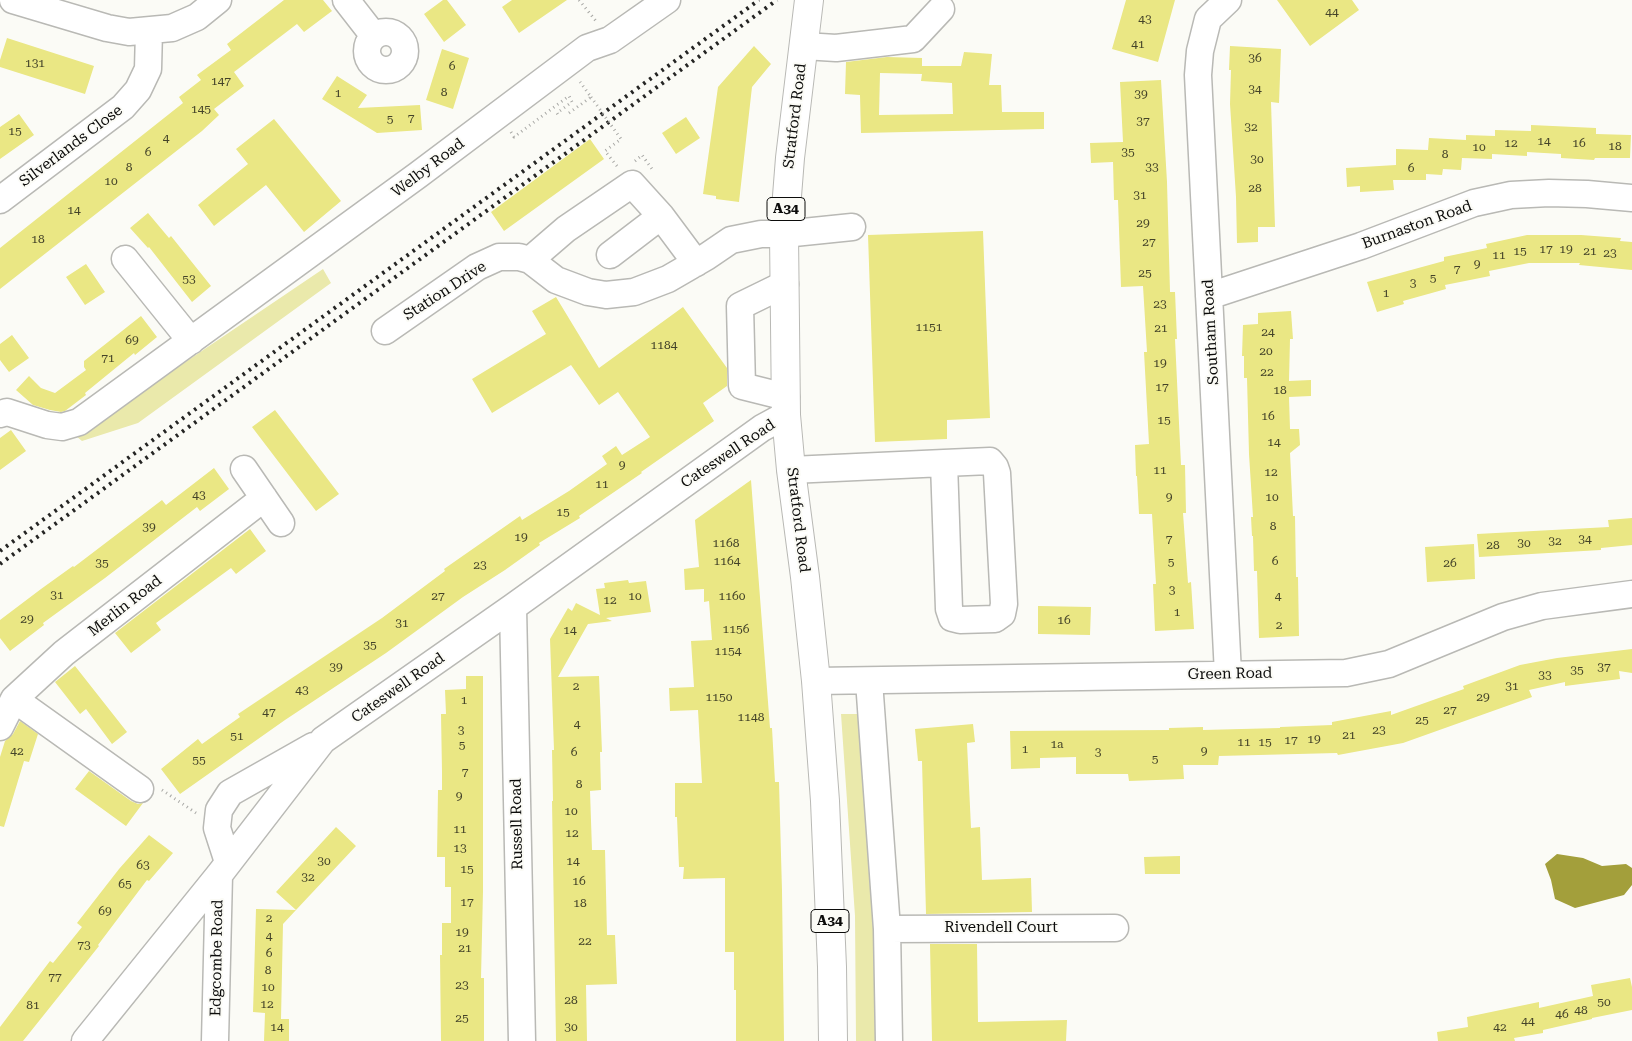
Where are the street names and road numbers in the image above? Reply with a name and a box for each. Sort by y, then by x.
street label: Stratford Road [780,62,810,170]
street label: Silverlands Close [16,101,126,191]
street label: Welby Road [388,135,468,201]
street label: Burnaston Road [1360,197,1474,253]
road number: A34 [767,198,805,220]
street label: Station Drive [400,258,490,324]
street label: Southam Road [1199,279,1223,385]
street label: Cateswell Road [678,416,778,492]
street label: Stratford Road [783,466,813,574]
street label: Merlin Road [85,572,165,640]
street label: Cateswell Road [348,649,448,727]
street label: Green Road [1188,664,1272,684]
street label: Russell Road [507,778,527,870]
street label: Edgcombe Road [207,899,227,1017]
road number: A34 [811,909,849,932]
street label: Rivendell Court [944,919,1058,937]

